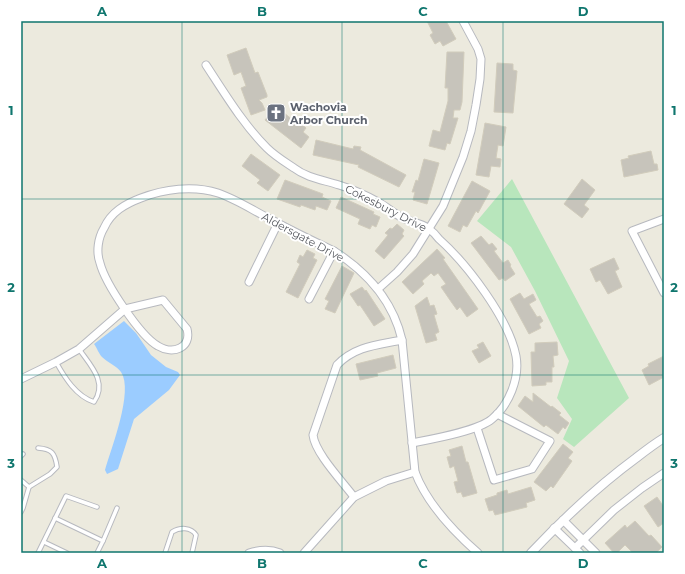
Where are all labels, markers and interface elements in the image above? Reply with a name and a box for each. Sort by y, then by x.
text: A [96,3,108,19]
text: B [257,3,267,19]
text: C [418,3,428,19]
text: D [578,3,589,19]
place label: Wachovia Arbor Church [289,100,368,127]
text: 1 [8,102,14,118]
church icon: Wachovia Arbor Church [265,102,287,124]
text: 1 [671,102,677,118]
street label: Cokesbury Drive [343,181,429,235]
street label: Aldersgate Drive [259,209,347,265]
text: 2 [7,279,15,295]
text: 2 [670,279,678,295]
text: 3 [6,455,15,471]
text: 3 [669,455,678,471]
text: A [96,555,108,571]
text: B [257,555,267,571]
text: C [418,555,428,571]
text: D [578,555,589,571]

